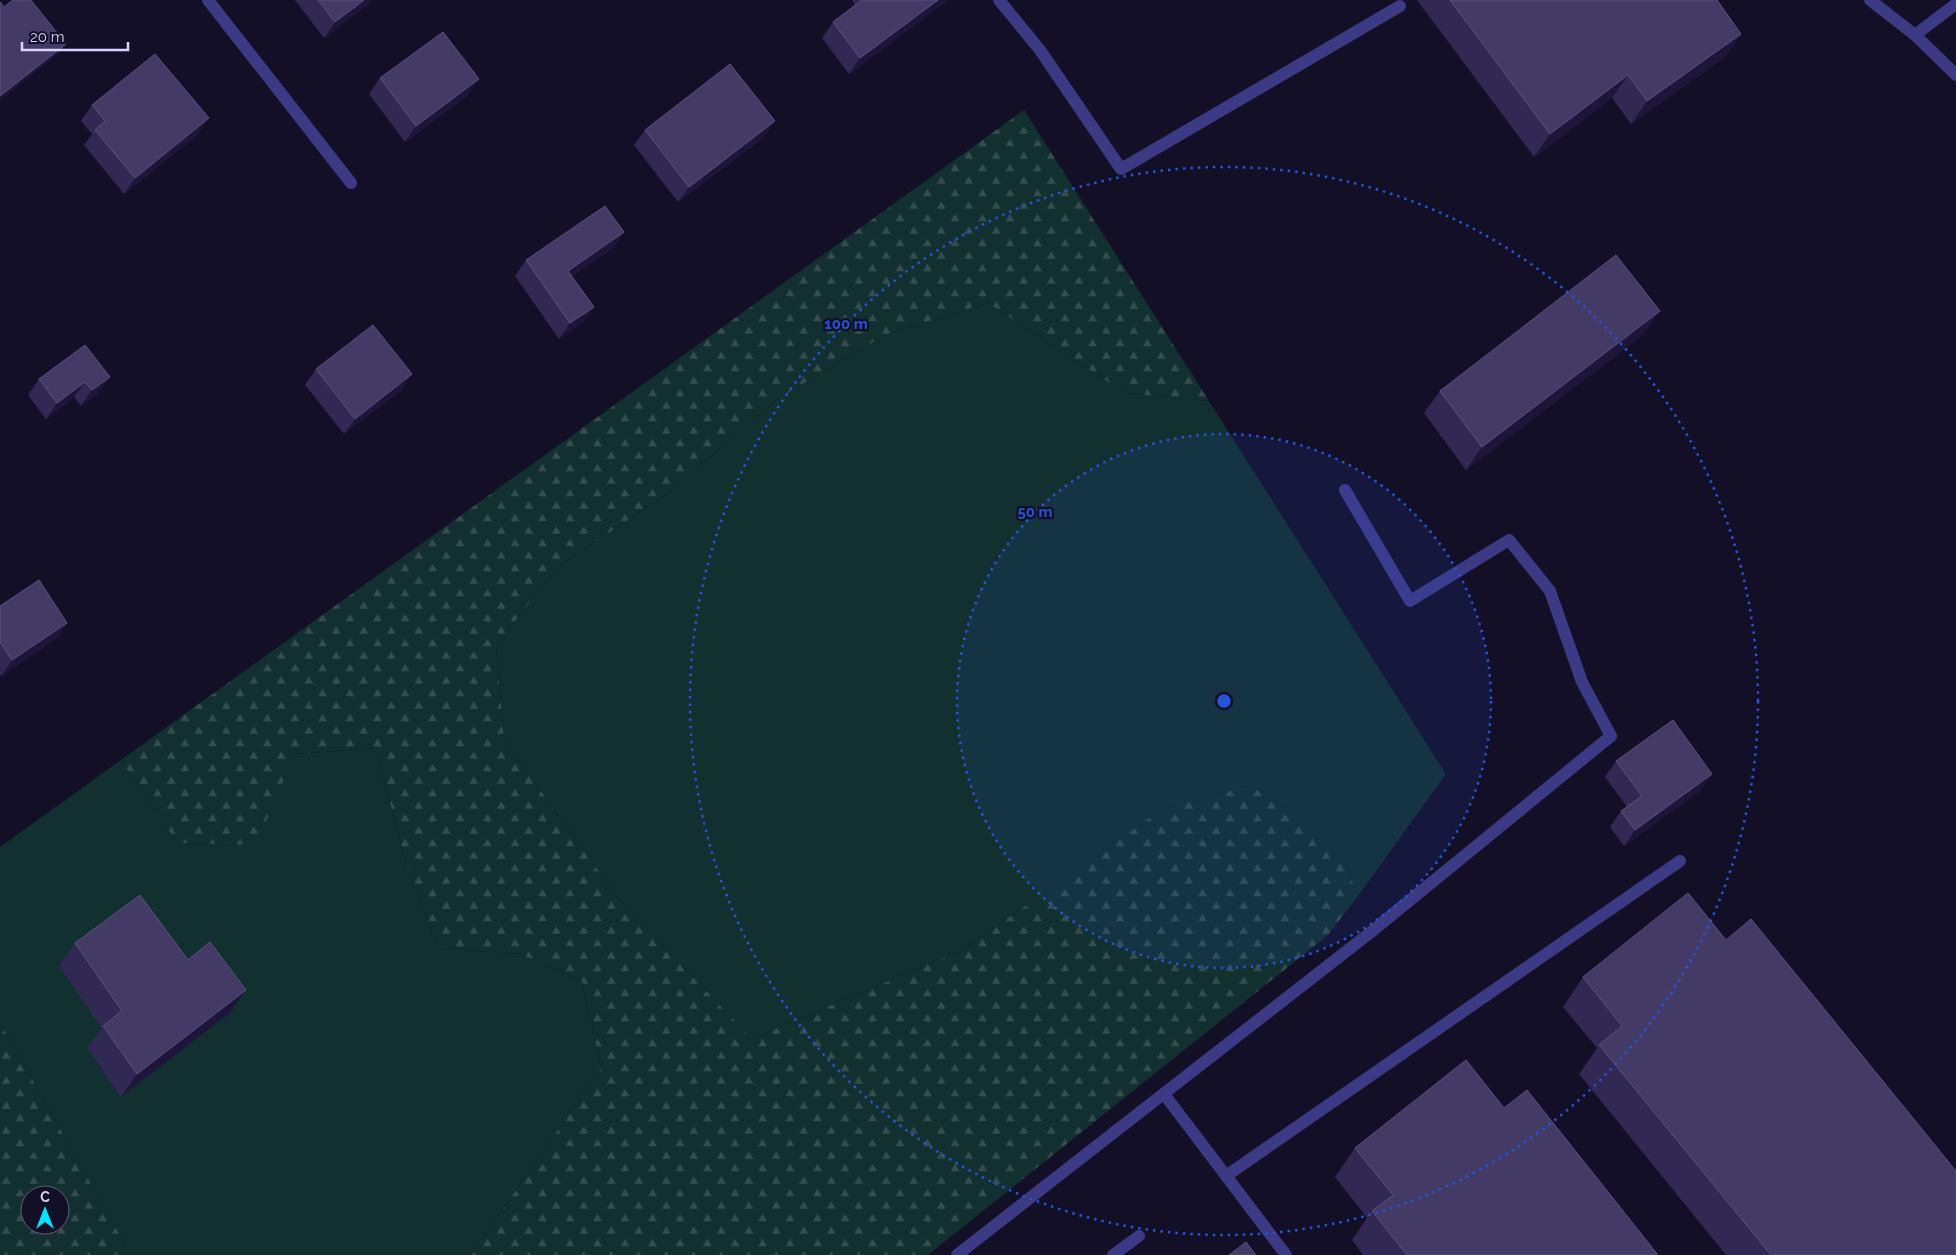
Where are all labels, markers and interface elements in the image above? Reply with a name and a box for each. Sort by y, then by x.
scale bar [22,20,129,52]
text: 20 m [30,28,65,46]
text: 100 m [824,315,868,333]
text: 50 m [1017,503,1053,521]
centre of rings [1215,692,1233,710]
north arrow [20,1185,70,1235]
text: С [40,1189,50,1205]

